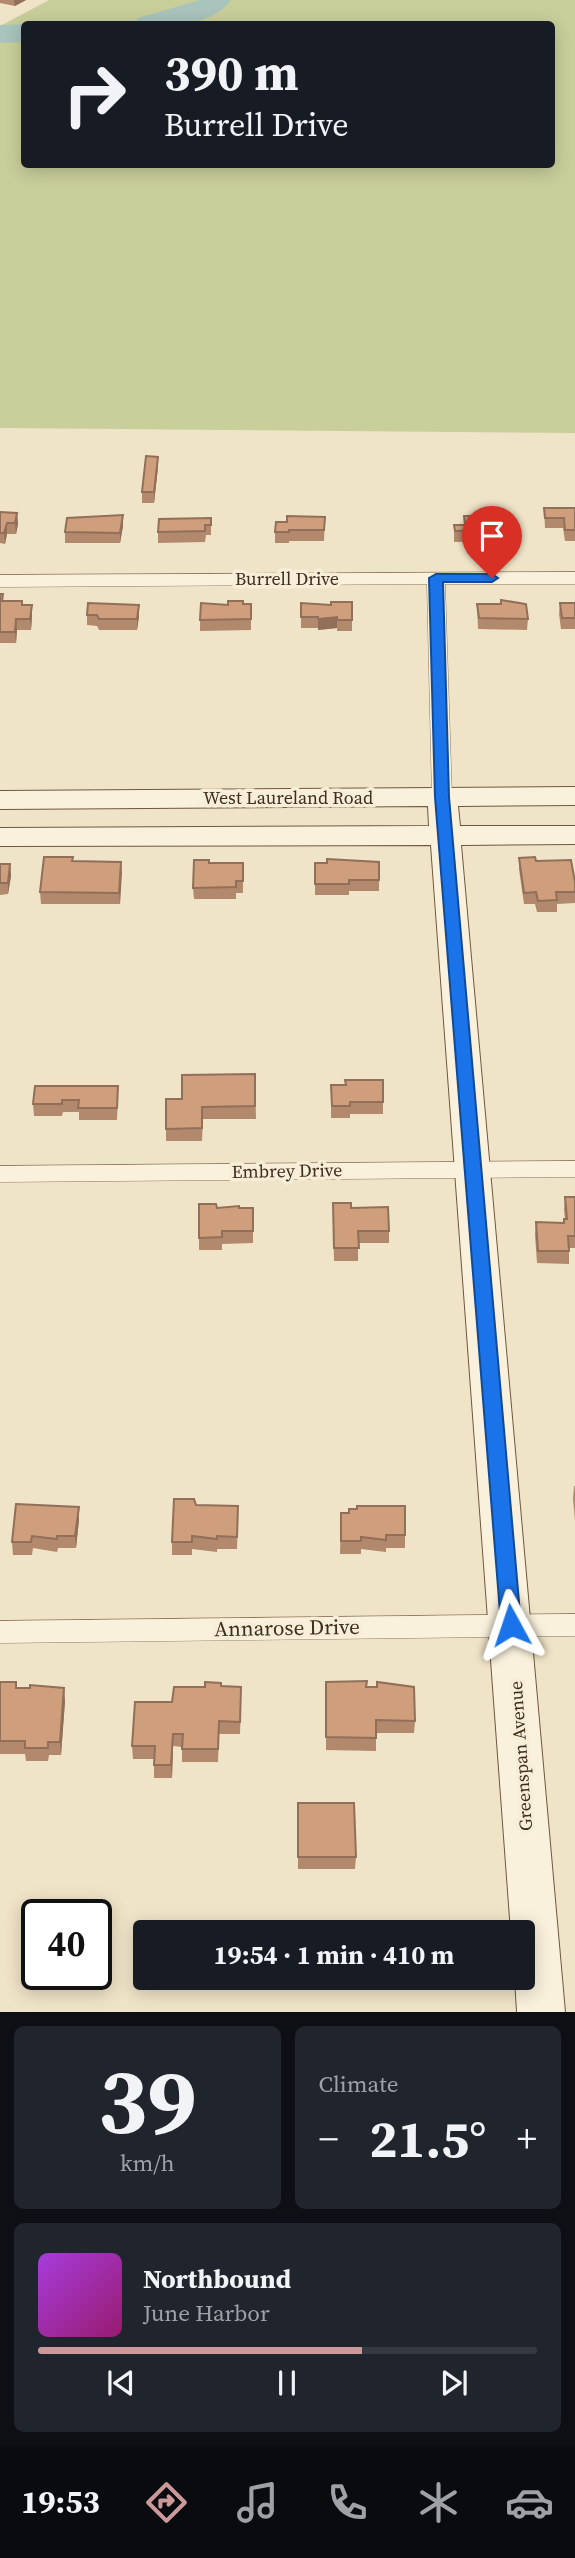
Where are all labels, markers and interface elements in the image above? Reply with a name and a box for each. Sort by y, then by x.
text: 390 m [164,39,299,106]
icon: right [49,49,140,140]
text: Burrell Drive [164,103,349,147]
pin [462,506,522,578]
icon: arrive [473,517,511,555]
street label: Burrell Drive [235,566,339,591]
street label: West Laureland Road [203,785,373,810]
street label: Embrey Drive [231,1157,343,1184]
position arrow [474,1588,548,1662]
street label: Annarose Drive [214,1612,360,1643]
street label: Greenspan Avenue [503,1680,538,1832]
speed limit sign: 40 [21,1899,112,1990]
text: 19:54 · 1 min · 410 m [214,1937,454,1973]
text: 39 [98,2039,197,2163]
text: Climate [319,2068,398,2100]
text: 21.5° [369,2103,486,2174]
text: − [319,2113,339,2165]
text: + [517,2113,537,2165]
text: km/h [120,2147,175,2179]
text: Northbound [143,2261,291,2297]
text: June Harbor [143,2297,270,2329]
icon: previous [102,2364,140,2402]
icon: pause [268,2364,306,2402]
icon: next [435,2364,473,2402]
icon: directions [142,2478,191,2527]
icon: music [233,2478,282,2527]
icon: phone [323,2478,372,2527]
icon: climate [414,2478,463,2527]
icon: car [505,2478,554,2527]
text: 19:53 [21,2480,100,2524]

